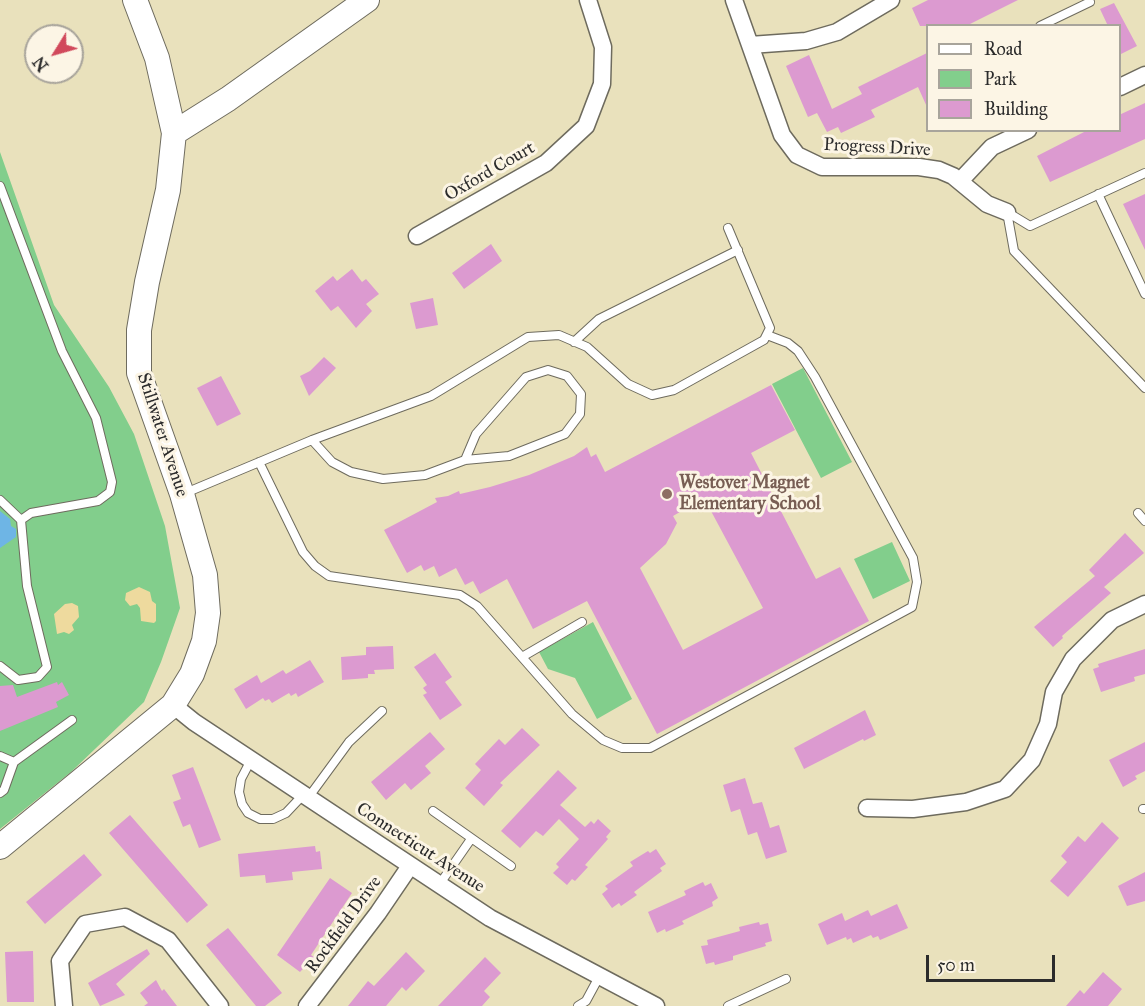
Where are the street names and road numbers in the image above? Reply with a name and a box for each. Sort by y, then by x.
street label: Progress Drive [823,134,931,162]
street label: Oxford Court [441,138,539,206]
street label: Stillwater Avenue [132,370,192,500]
street label: Connecticut Avenue [352,798,488,898]
street label: Rockfield Drive [301,872,387,978]

